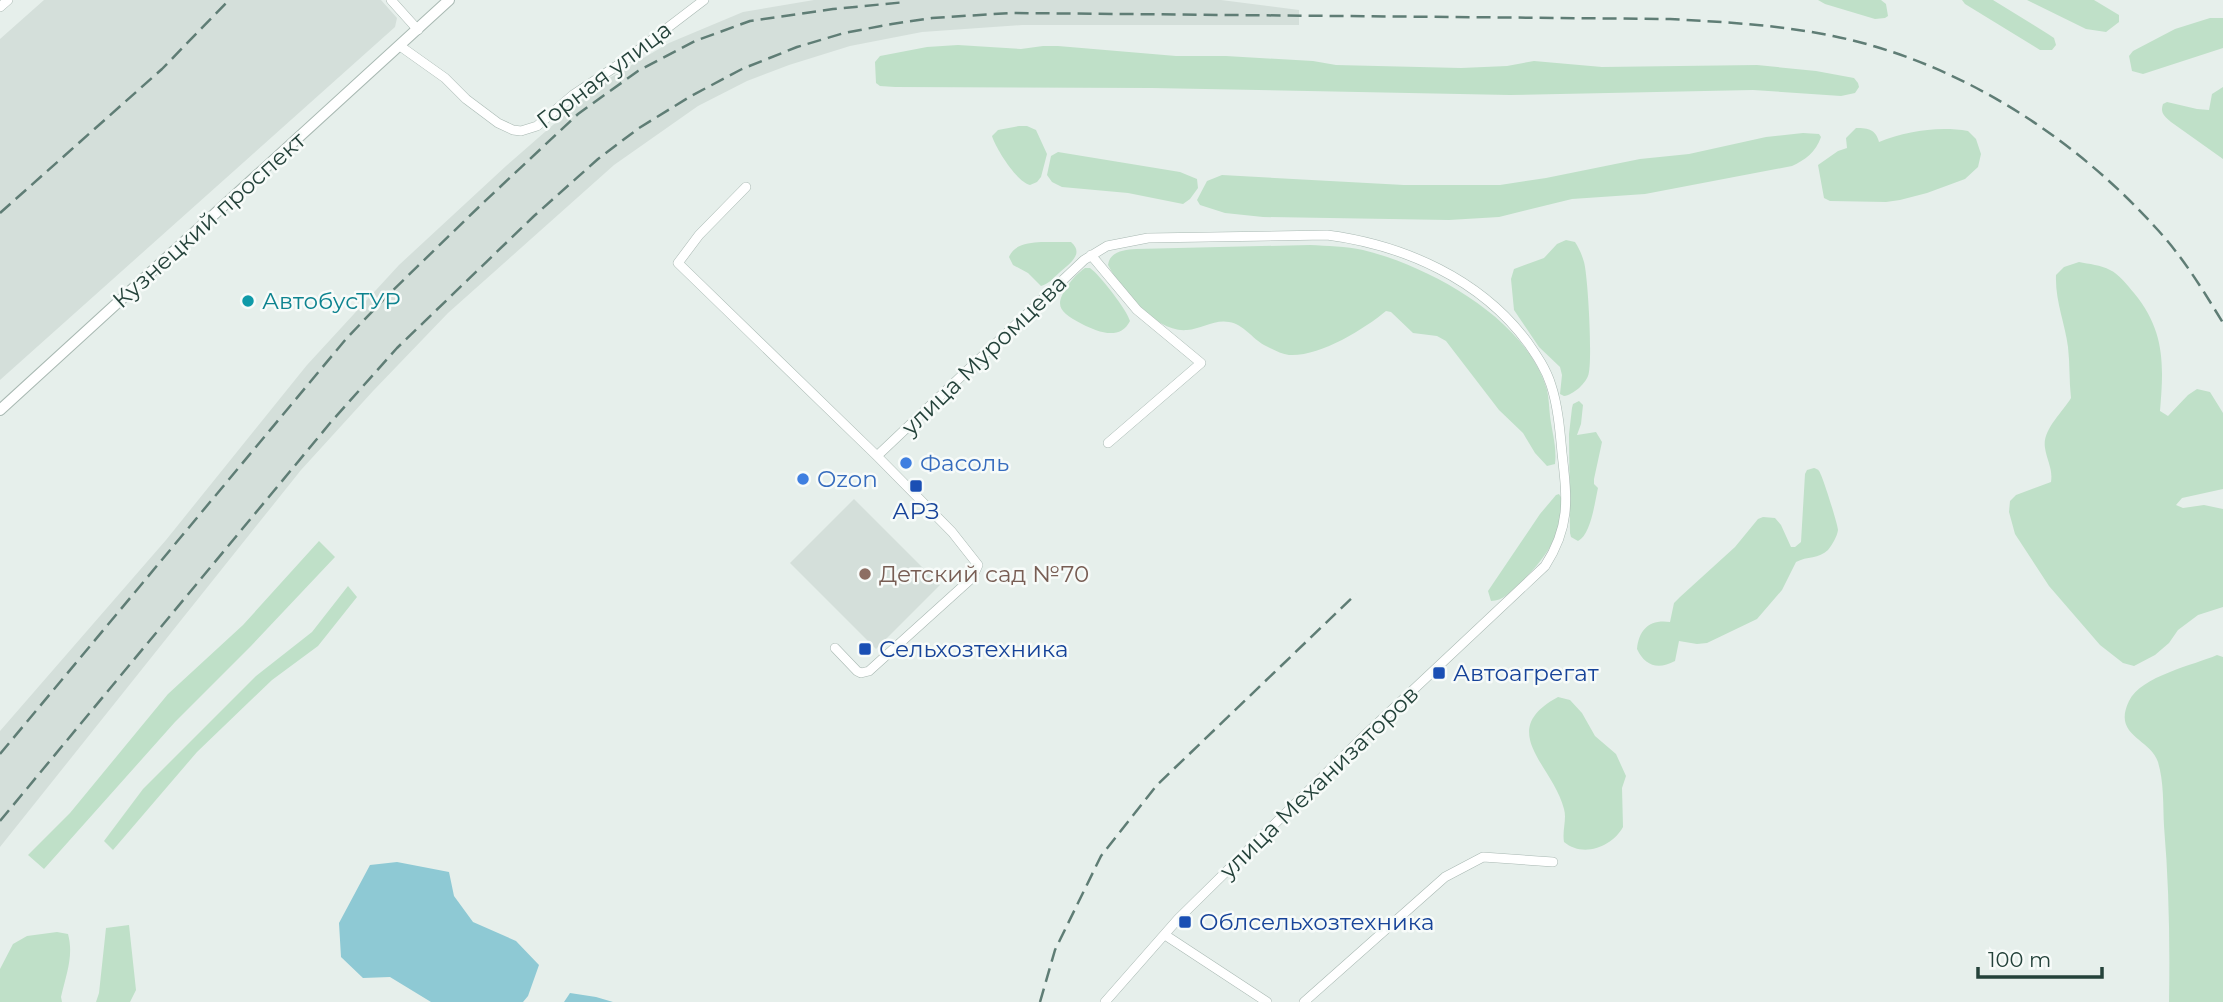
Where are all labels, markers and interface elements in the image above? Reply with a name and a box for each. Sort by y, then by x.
street label: Горная улица [531,15,677,135]
street label: Кузнецкий проспект [107,126,311,314]
street label: улица Муромцева [895,269,1072,442]
place label: АвтобусТУР [262,287,401,315]
marker: АвтобусТУР [240,293,256,309]
place label: Фасоль [920,449,1009,477]
marker: Фасоль [898,455,914,471]
place label: Ozon [817,465,878,493]
marker: Ozon [795,471,811,487]
marker: АРЗ [908,478,924,494]
place label: АРЗ [892,497,940,525]
place label: Детский сад №70 [879,560,1089,588]
marker: Детский сад №70 [857,566,873,582]
place label: Сельхозтехника [879,635,1068,663]
marker: Сельхозтехника [857,641,873,657]
place label: Автоагрегат [1453,659,1599,687]
marker: Автоагрегат [1431,665,1447,681]
street label: улица Механизаторов [1213,680,1424,885]
place label: Облсельхозтехника [1199,908,1434,936]
marker: Облсельхозтехника [1177,914,1193,930]
scale bar [1978,936,2102,980]
text: 100 m [1988,947,2051,972]

